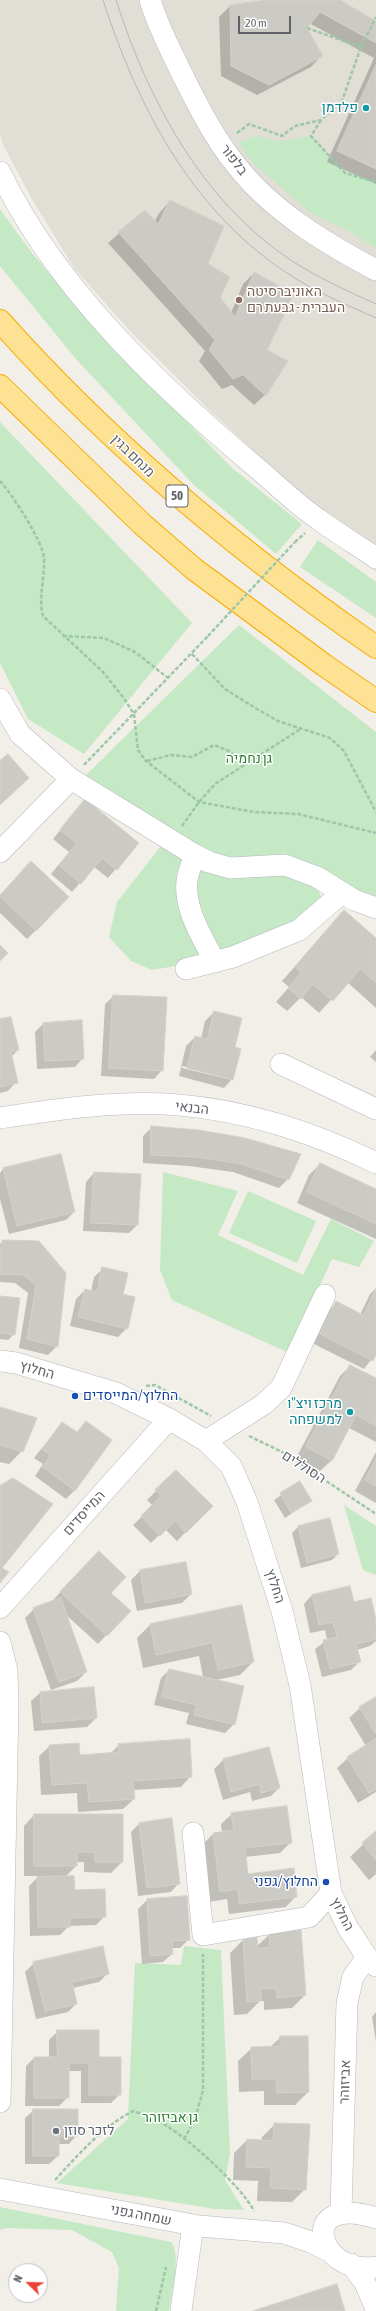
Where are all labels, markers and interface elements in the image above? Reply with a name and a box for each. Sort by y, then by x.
scale bar [240,8,293,34]
text: 20 m [245,16,267,30]
place label: פלדמן [322,100,358,116]
marker: פלדמן [361,103,371,113]
street label: בלפור [217,141,251,179]
place label: האוניברסיטה העברית - גבעת רם [247,284,345,316]
marker: האוניברסיטה העברית - גבעת רם [234,295,244,305]
street label: מנחם בגין [108,431,158,481]
road number: 50 [166,485,188,507]
park label: גן נחמיה [226,751,272,767]
street label: הבנאי [174,1098,210,1118]
street label: החלוץ [18,1357,56,1383]
place label: החלוץ/המייסדים [83,1388,178,1404]
marker: החלוץ/המייסדים [70,1391,80,1401]
place label: מרכז ויצ"ו למשפחה [287,1396,342,1428]
marker: מרכז ויצ"ו למשפחה [345,1407,355,1417]
street label: הסוללים [279,1447,329,1487]
street label: המייסדים [59,1487,109,1539]
street label: החלוץ [262,1567,288,1605]
place label: החלוץ/גפני [254,1874,318,1890]
marker: החלוץ/גפני [321,1877,331,1887]
street label: החלוץ [326,1894,358,1934]
street label: אביזוהר [336,2059,354,2105]
park label: גן אביזוהר [142,2110,198,2126]
place label: לזכר סוזן [64,2123,114,2139]
marker: לזכר סוזן [51,2126,61,2136]
street label: שמחה גפני [109,2201,173,2229]
north arrow [8,2263,48,2303]
text: N [11,2273,25,2284]

